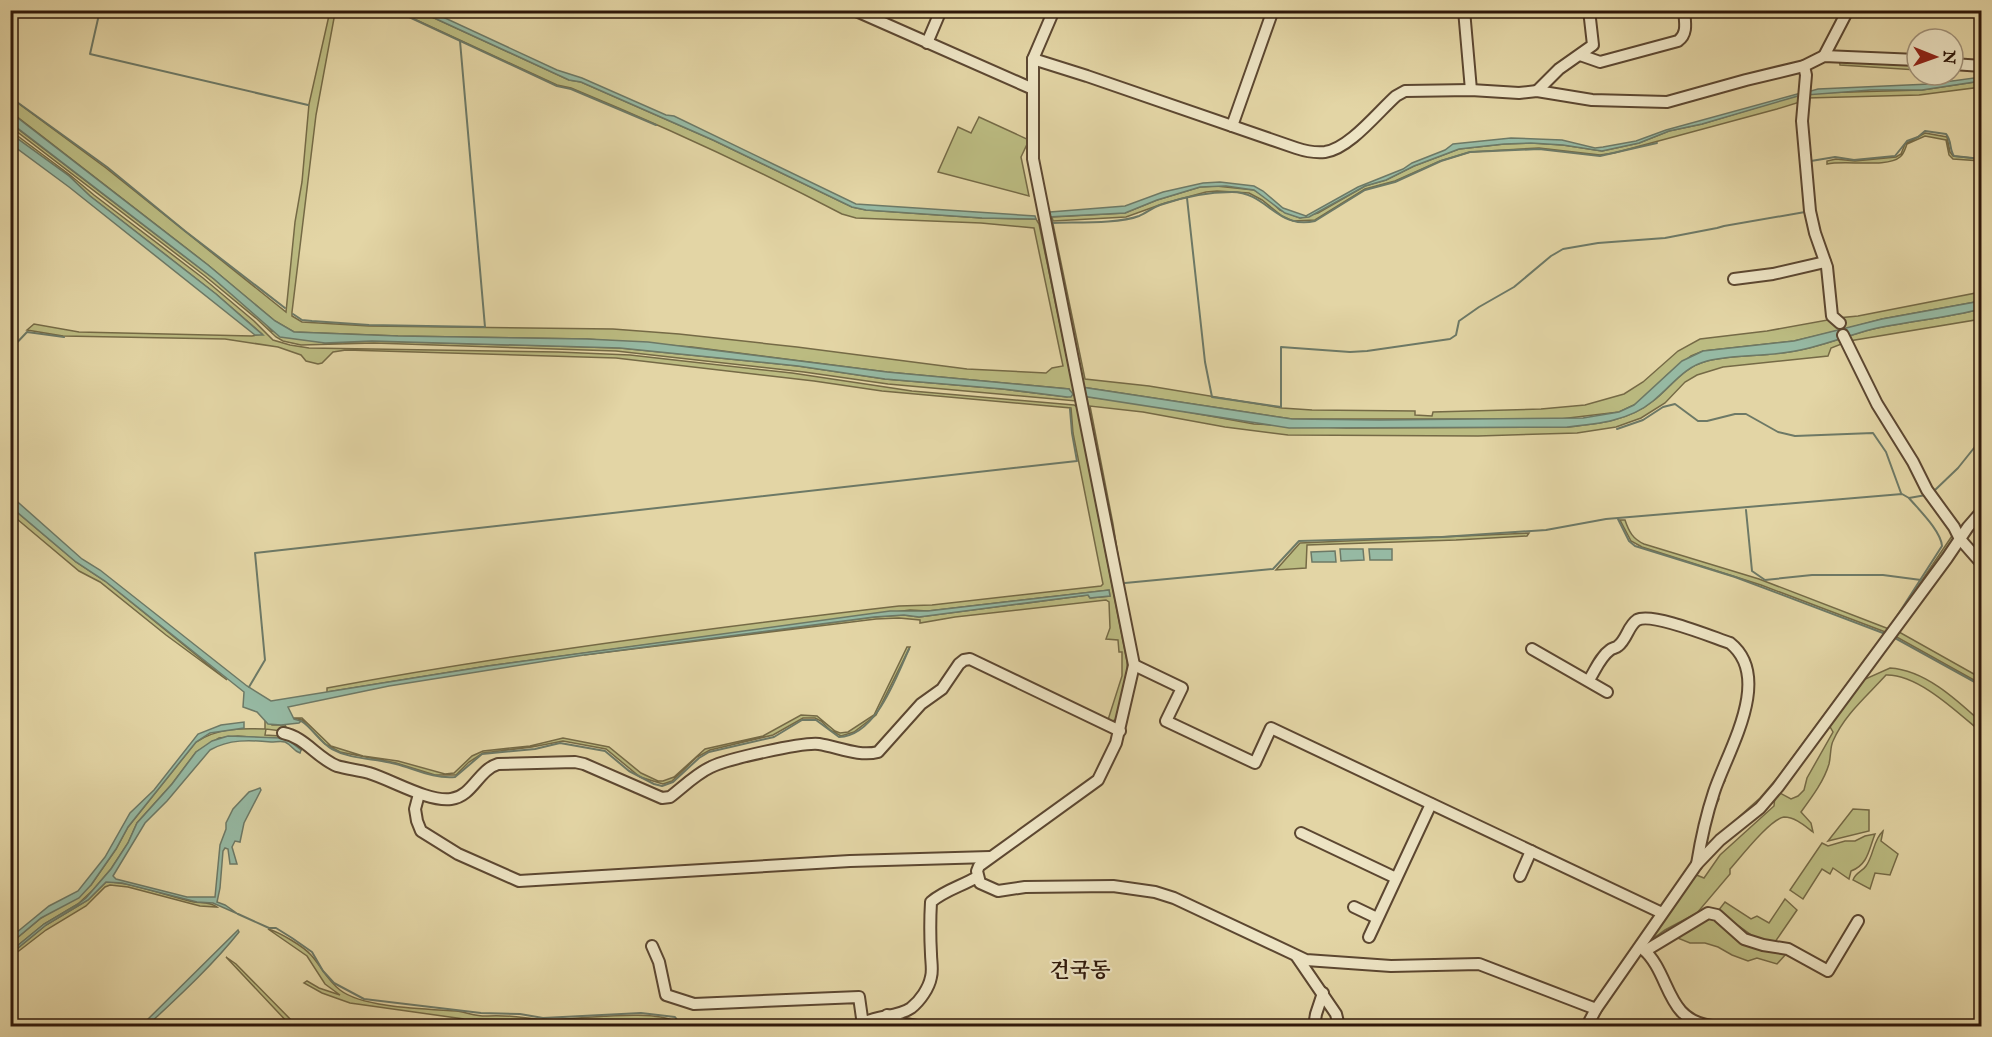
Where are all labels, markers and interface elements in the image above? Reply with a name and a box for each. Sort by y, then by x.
north arrow [1905,27,1965,87]
text: N [1938,49,1958,64]
district label: 건국동 [1050,958,1110,985]

